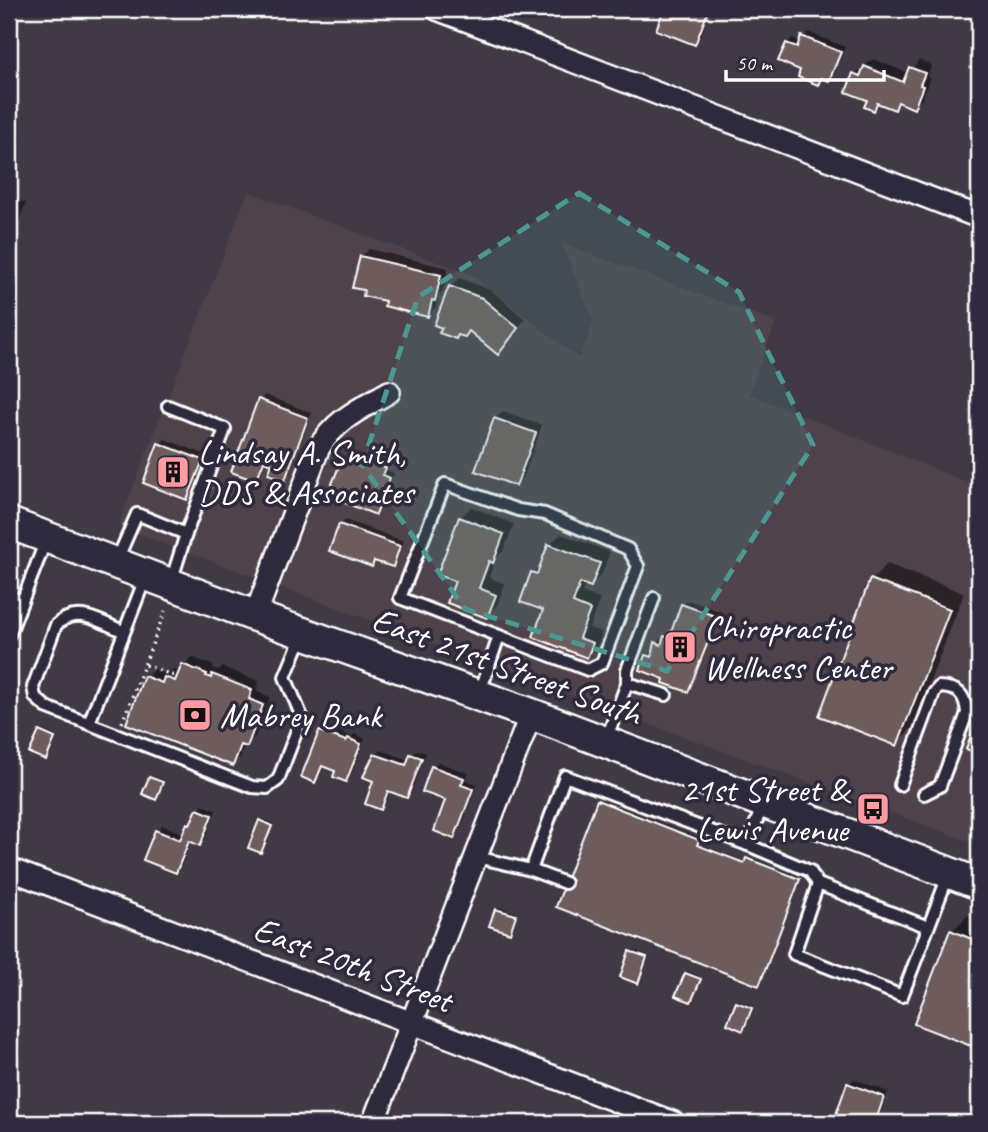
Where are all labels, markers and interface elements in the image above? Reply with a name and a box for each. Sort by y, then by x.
scale bar [726,38,883,82]
text: 50 m [736,50,774,76]
place label: Lindsay A. Smith, DDS & Associates [198,430,416,515]
building icon: Lindsay A. Smith, DDS & Associates [154,453,192,491]
street label: East 21st Street South [366,597,649,737]
place label: Chiropractic Wellness Center [704,605,894,690]
building icon: Chiropractic Wellness Center [661,628,699,666]
place label: Mabrey Bank [220,693,383,738]
bank icon: Mabrey Bank [176,696,214,734]
place label: 21st Street & Lewis Avenue [681,767,852,852]
bus stop icon: 21st Street & Lewis Avenue [854,790,892,828]
street label: East 20th Street [247,906,462,1024]

